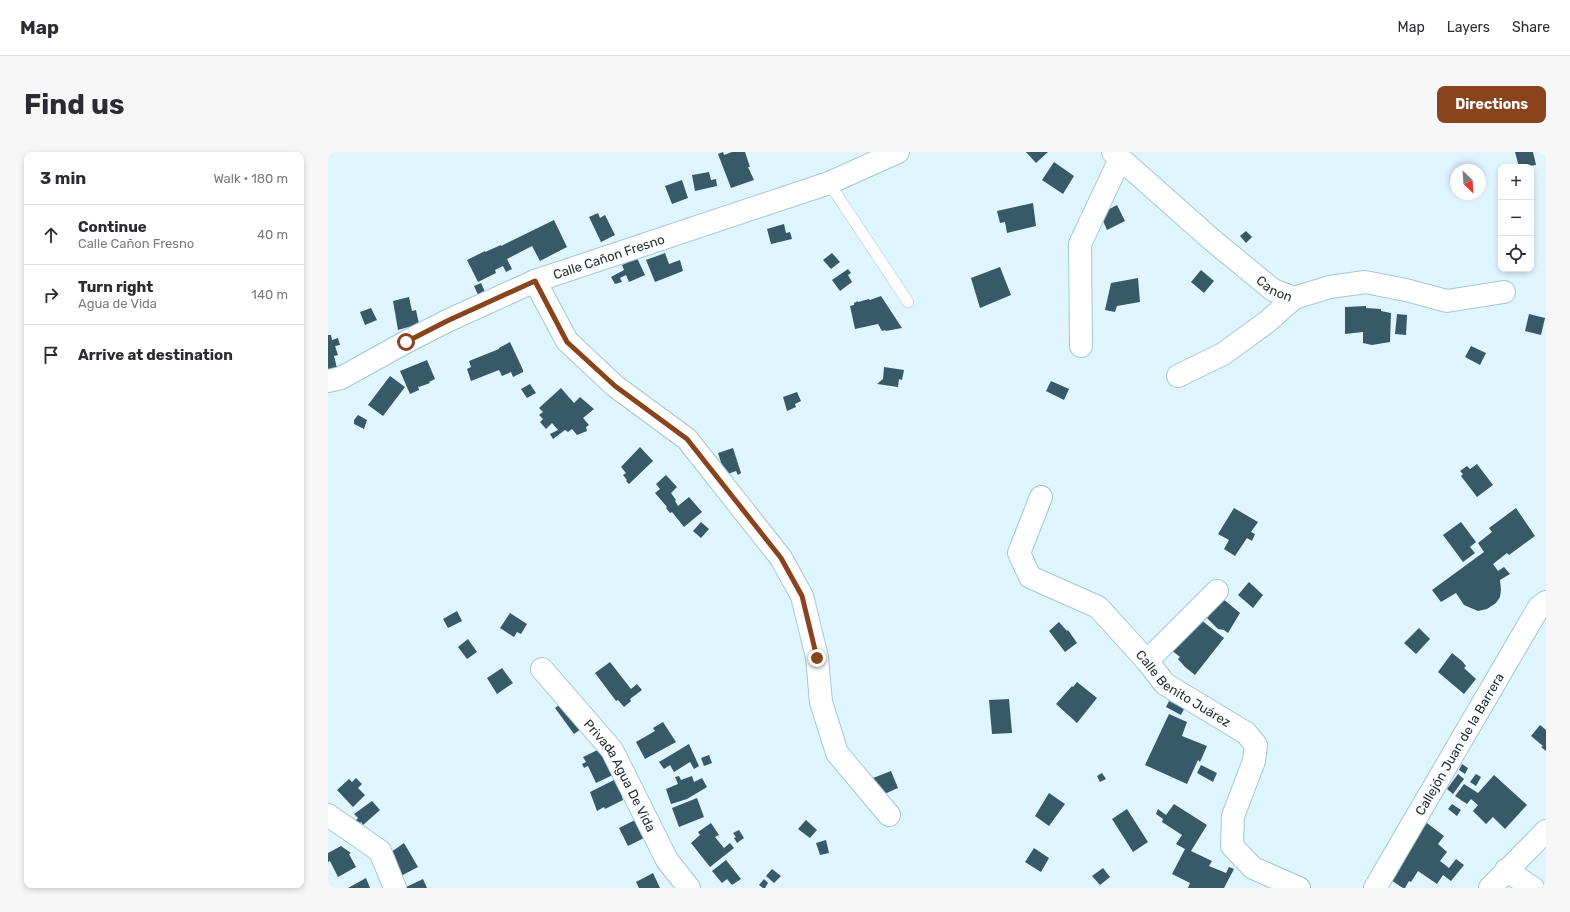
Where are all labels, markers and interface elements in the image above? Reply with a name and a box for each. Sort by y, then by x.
text: Map [20,16,59,39]
text: Map [1398,19,1425,36]
text: Layers [1447,19,1490,36]
text: Share [1512,19,1550,36]
button: Directions [1437,86,1546,123]
text: Find us [24,88,124,121]
north arrow [1450,164,1486,200]
map controls [1498,164,1534,272]
button: + [1498,164,1534,200]
text: 3 min [40,168,86,188]
text: Walk · 180 m [213,171,288,186]
button: − [1498,200,1534,236]
text: Continue [78,218,147,236]
icon: ahead [40,224,62,246]
text: 40 m [257,227,288,242]
street label: Calle Cañon Fresno [551,231,666,282]
text: Calle Cañon Fresno [78,236,194,251]
button: locate [1498,236,1534,272]
street label: Canon [1253,273,1294,305]
text: Turn right [78,278,153,296]
icon: right [40,284,62,306]
text: 140 m [251,287,288,302]
text: Agua de Vida [78,296,157,311]
route start [397,333,415,351]
icon: arrive [40,344,62,366]
text: Arrive at destination [78,346,233,364]
street label: Calle Benito Juárez [1133,647,1234,730]
route end [808,649,826,667]
street label: Callejón Juan de la Barrera [1412,670,1507,818]
street label: Privada Agua De Vida [581,716,659,834]

